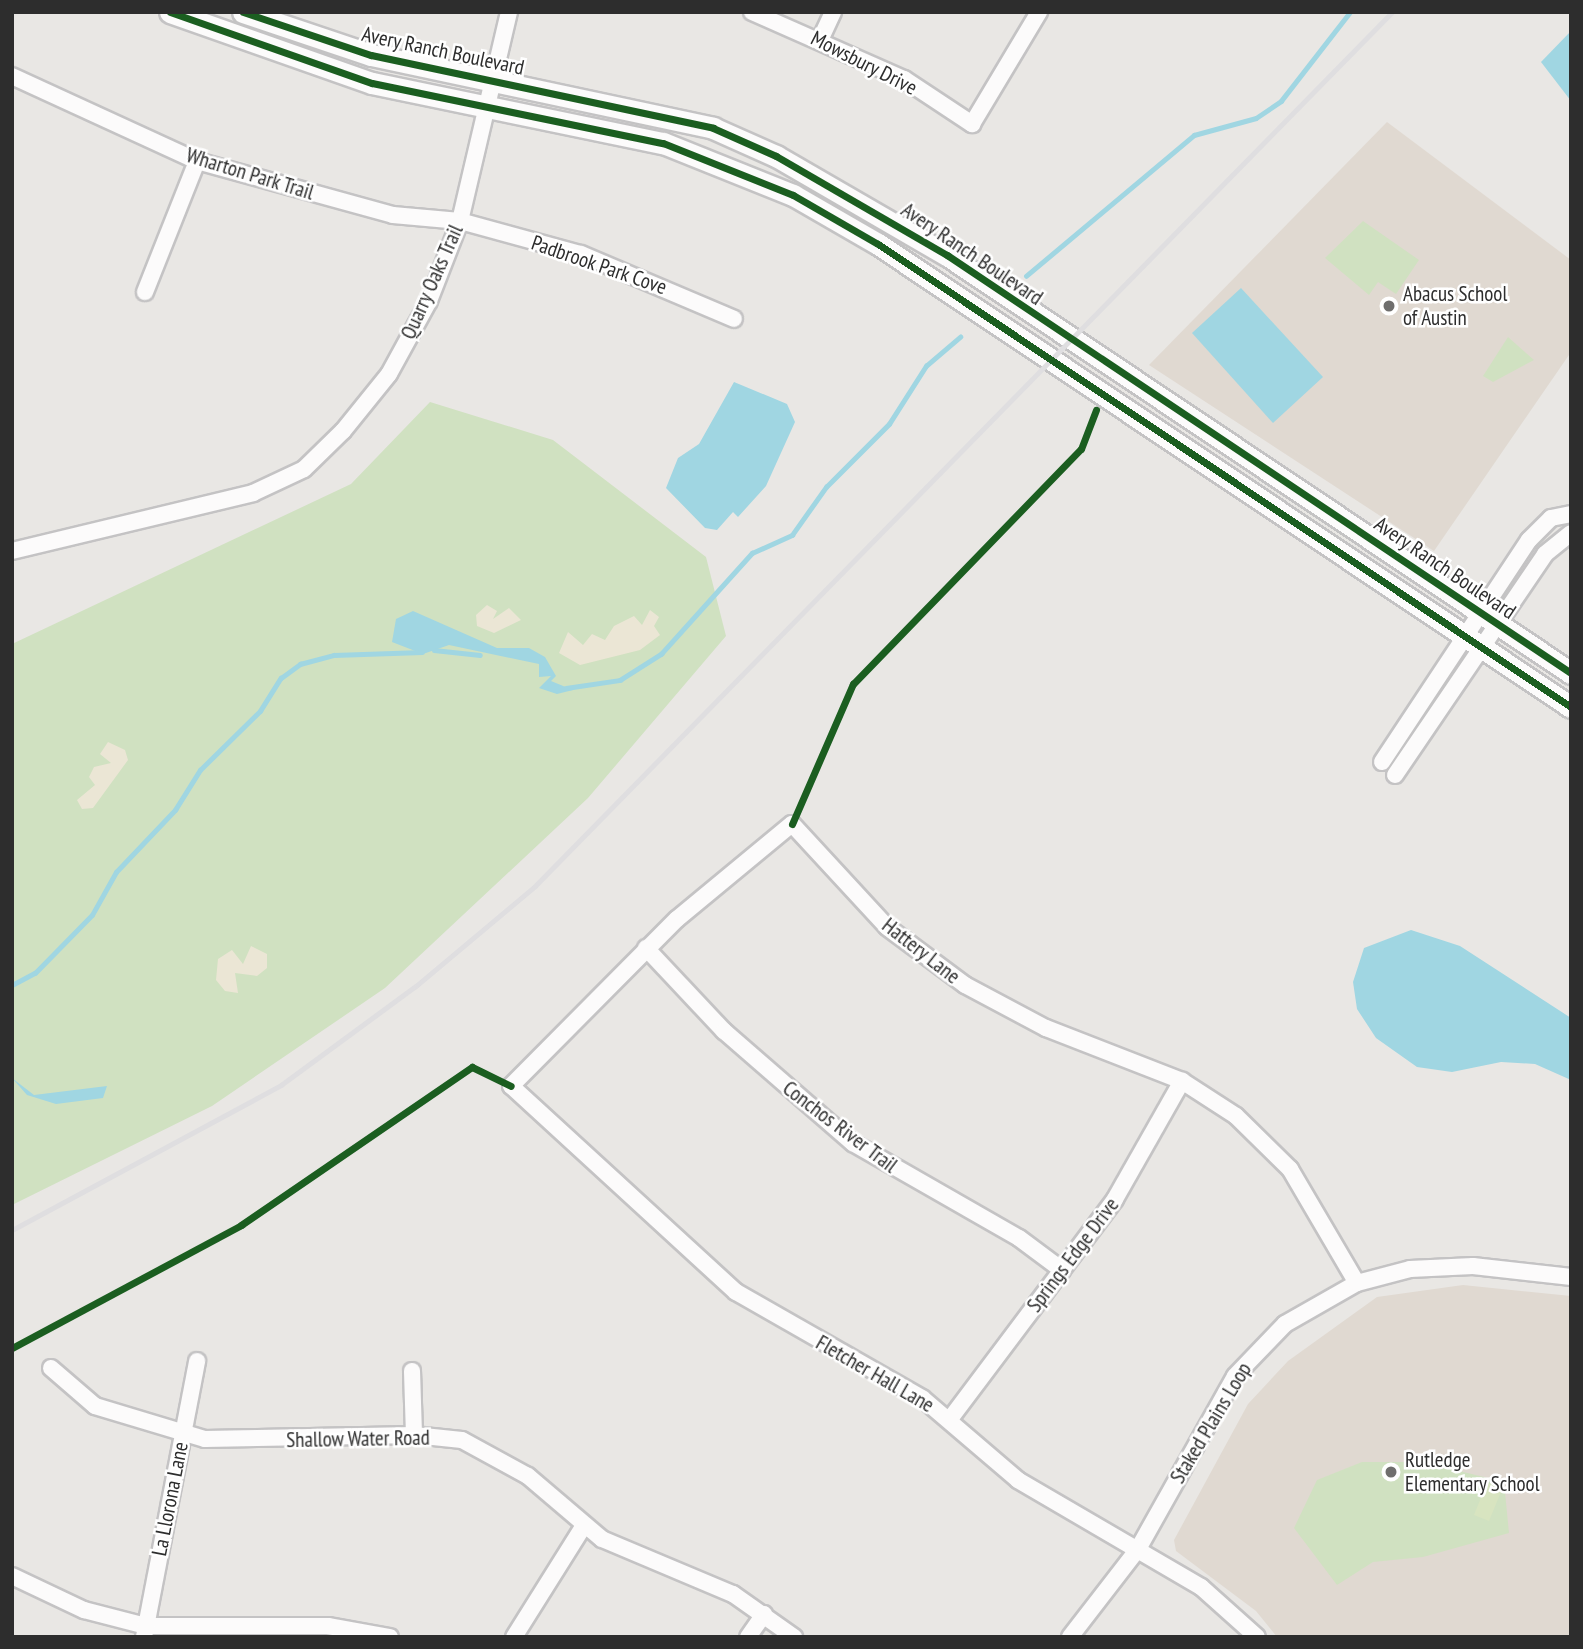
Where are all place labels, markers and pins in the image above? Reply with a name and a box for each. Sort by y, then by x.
place label: Abacus School of Austin [1403,281,1507,331]
marker: Abacus School of Austin [1381,298,1397,314]
place label: Rutledge Elementary School [1405,1447,1540,1497]
marker: Rutledge Elementary School [1383,1464,1399,1480]

